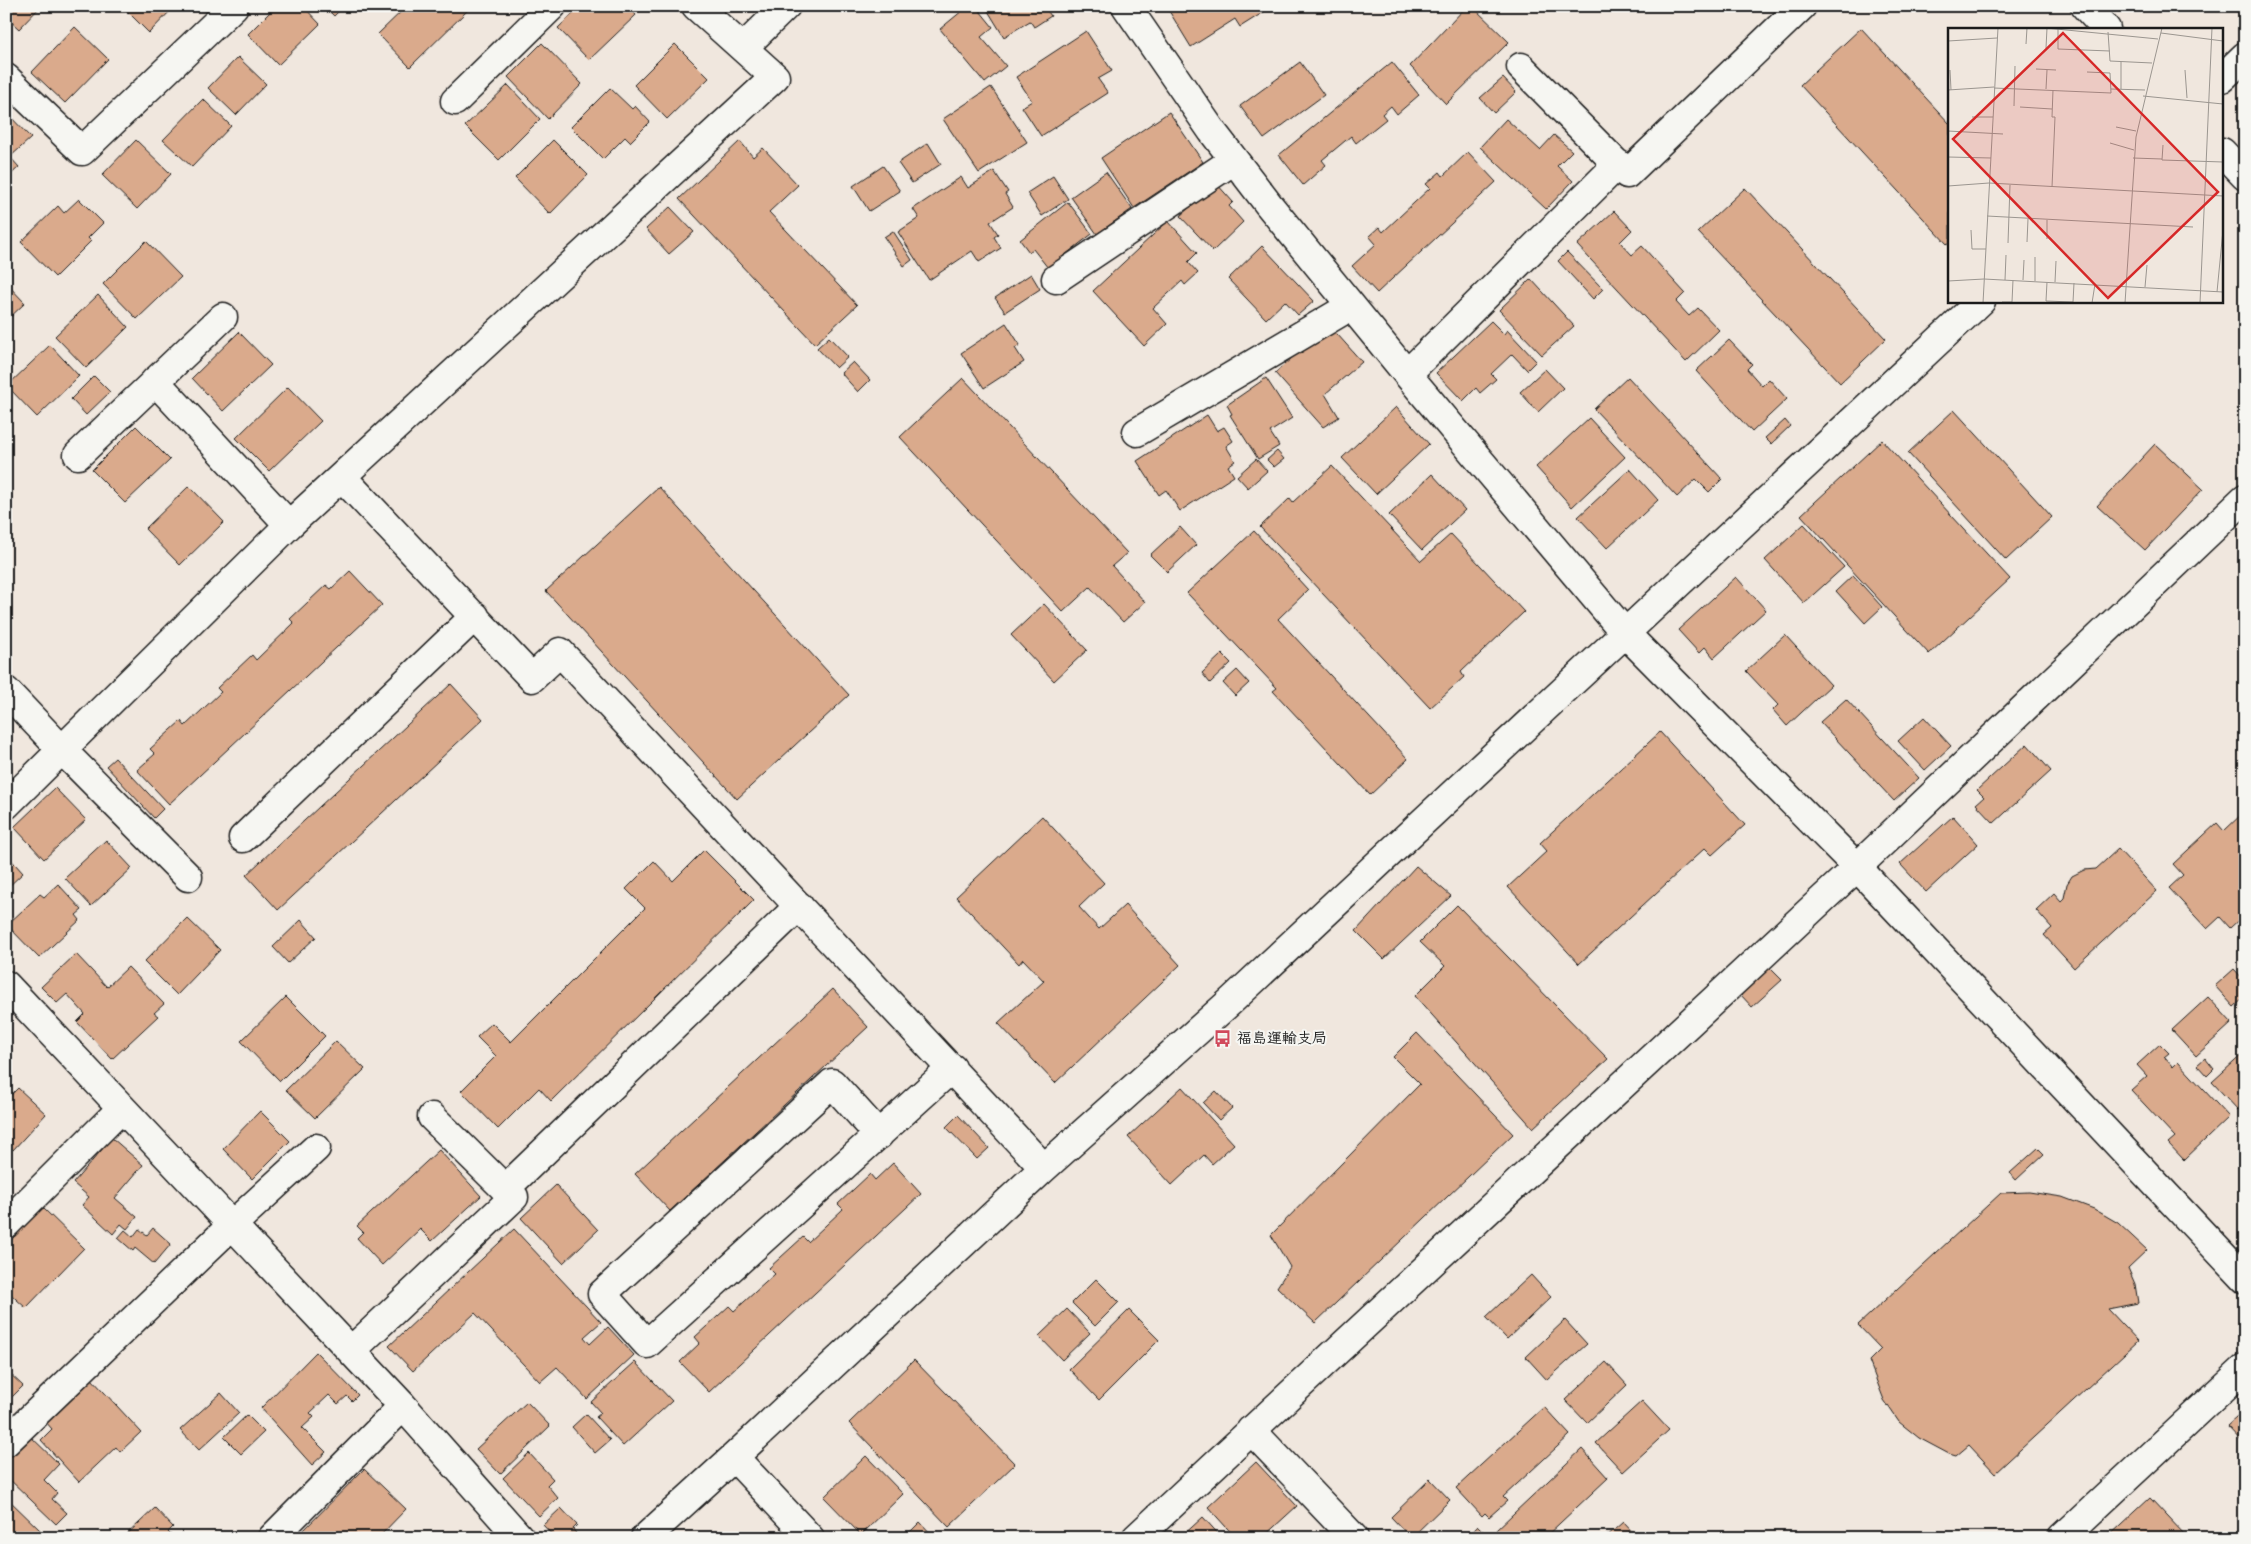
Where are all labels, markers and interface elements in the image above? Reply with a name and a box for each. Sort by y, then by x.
inset map [1948,28,2224,302]
bus stop icon: 福島運輸支局 [1213,1028,1233,1048]
place label: 福島運輸支局 [1237,1029,1327,1051]

